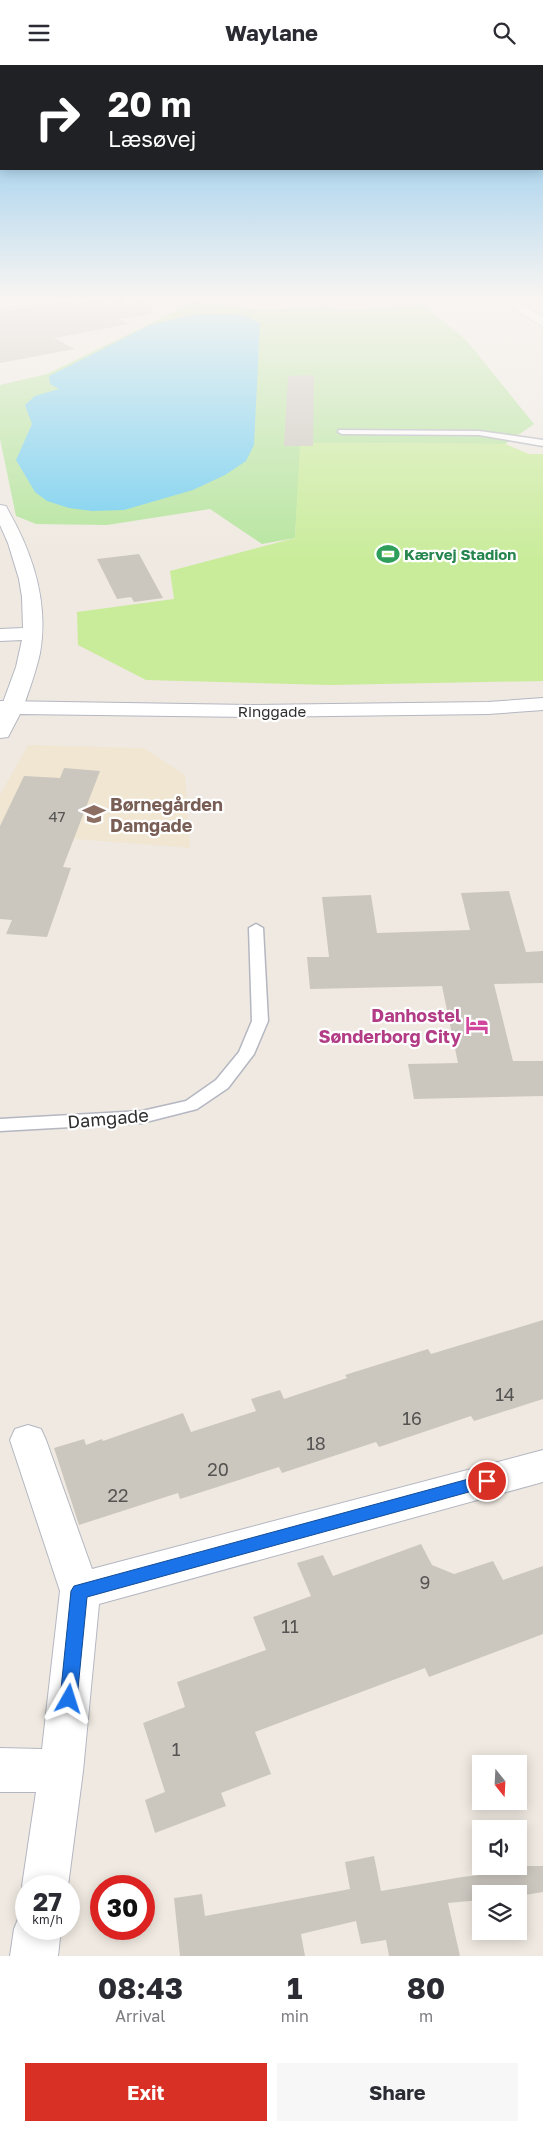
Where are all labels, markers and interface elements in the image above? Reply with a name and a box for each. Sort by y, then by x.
icon: menu [25,19,53,47]
text: Waylane [225,19,318,46]
icon: search [490,19,518,47]
text: 20 m [108,83,191,125]
icon: right [25,85,90,150]
text: Læsøvej [108,125,197,152]
sports icon: Kærvej Stadion [375,541,401,567]
place label: Kærvej Stadion [404,545,516,563]
street label: Ringgade [238,702,306,720]
place label: Børnegården Damgade [110,793,223,836]
school or university icon: Børnegården Damgade [81,801,107,827]
house number: 47 [48,807,66,825]
place label: Danhostel Sønderborg City [318,1004,461,1047]
hotel icon: Danhostel Sønderborg City [464,1012,490,1038]
street label: Damgade [66,1103,150,1133]
house number: 14 [495,1383,515,1405]
house number: 16 [402,1407,422,1429]
house number: 18 [306,1432,326,1454]
house number: 20 [207,1458,229,1480]
pin [466,1460,508,1502]
icon: arrive [473,1467,501,1495]
house number: 22 [108,1484,128,1506]
house number: 9 [420,1571,430,1593]
house number: 11 [281,1615,299,1637]
position arrow [42,1672,94,1724]
house number: 1 [172,1738,181,1760]
north arrow [472,1755,528,1810]
map controls [472,1755,527,1940]
button: sound [472,1820,527,1875]
speed limit sign: 30 [90,1875,155,1940]
button: layers [472,1885,527,1940]
text: 27 [33,1886,62,1917]
text: km/h [32,1912,63,1927]
text: 08:43 [98,1970,183,2006]
text: 1 [287,1970,303,2006]
text: 80 [407,1970,445,2006]
text: Arrival [115,2006,165,2026]
text: min [281,2006,309,2026]
text: m [419,2006,433,2026]
button: Exit [25,2063,267,2121]
button: Share [277,2063,518,2121]

